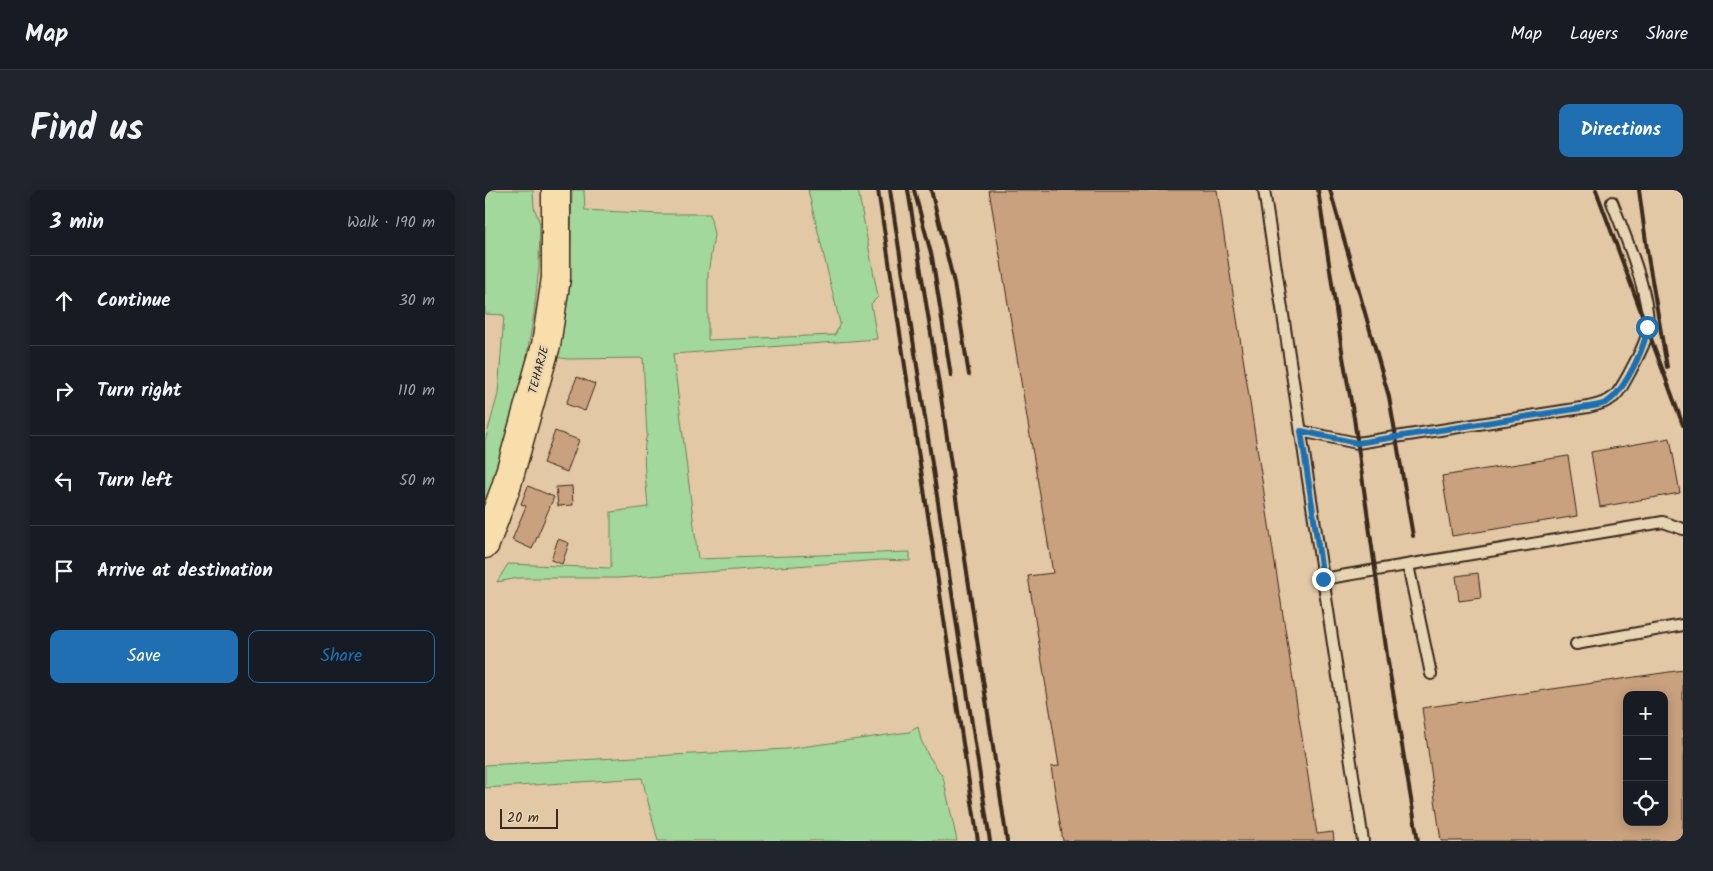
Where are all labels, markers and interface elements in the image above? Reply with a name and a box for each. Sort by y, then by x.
text: Map [25,15,68,54]
text: Map [1511,20,1542,49]
text: Layers [1570,20,1618,49]
text: Share [1646,20,1688,49]
text: Find us [30,102,143,158]
button: Directions [1559,104,1683,157]
text: 3 min [50,206,104,239]
text: Walk · 190 m [347,210,435,235]
text: Continue [97,286,170,316]
icon: ahead [50,287,78,315]
text: 30 m [399,288,435,313]
route start [1636,316,1659,339]
street label: TEHARJE [524,343,555,396]
text: Turn right [97,376,182,406]
icon: right [50,377,78,405]
text: 110 m [398,378,435,403]
text: Turn left [97,466,172,496]
icon: left [50,467,78,495]
text: 50 m [399,468,435,493]
text: Arrive at destination [97,556,273,586]
icon: arrive [50,557,78,585]
route end [1312,568,1335,591]
button: Save [50,630,238,683]
button: Share [248,630,435,683]
map controls [1623,691,1668,826]
button: + [1623,691,1668,736]
button: − [1623,736,1668,781]
button: locate [1623,781,1668,826]
scale bar [500,806,557,829]
text: 20 m [507,807,539,829]

